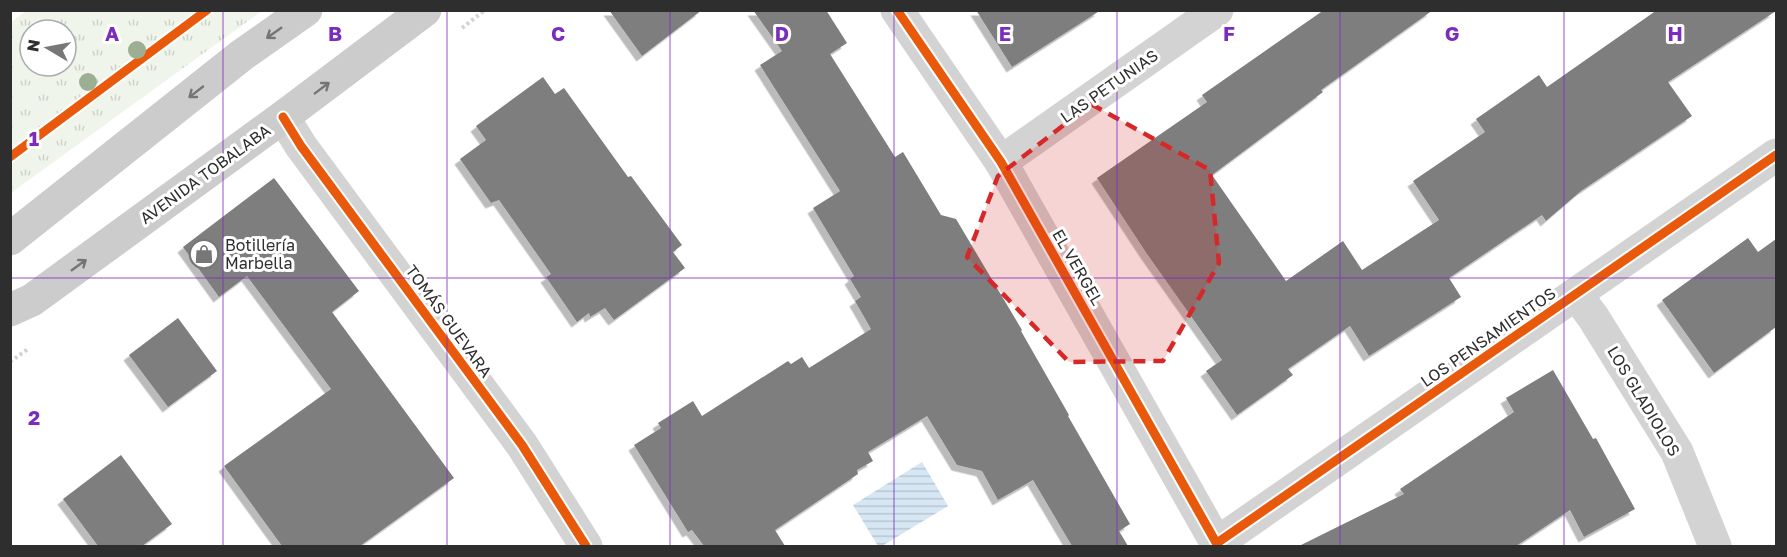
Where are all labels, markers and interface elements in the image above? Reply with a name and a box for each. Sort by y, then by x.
north arrow [18,18,78,78]
text: A [105,21,119,45]
text: B [328,21,342,45]
text: C [551,21,565,45]
text: D [775,21,789,45]
text: E [999,21,1011,45]
text: F [1223,21,1235,45]
text: G [1445,21,1459,45]
text: H [1667,21,1683,45]
one-way arrow [266,27,283,39]
text: N [22,38,44,53]
street label: LAS PETUNIAS [1056,45,1162,127]
one-way arrow [313,82,329,94]
one-way arrow [188,85,204,98]
street label: AVENIDA TOBALABA [136,120,274,228]
text: 1 [29,126,39,150]
street label: EL VERGEL [1048,225,1108,309]
place label: Botillería Marbella [225,235,295,273]
shop icon: Botillería Marbella [188,238,220,270]
one-way arrow [71,259,87,271]
street label: TOMÁS GUEVARA [401,261,497,382]
street label: LOS PENSAMIENTOS [1417,283,1559,391]
street label: LOS GLADIOLOS [1603,342,1685,460]
text: 2 [28,405,40,429]

